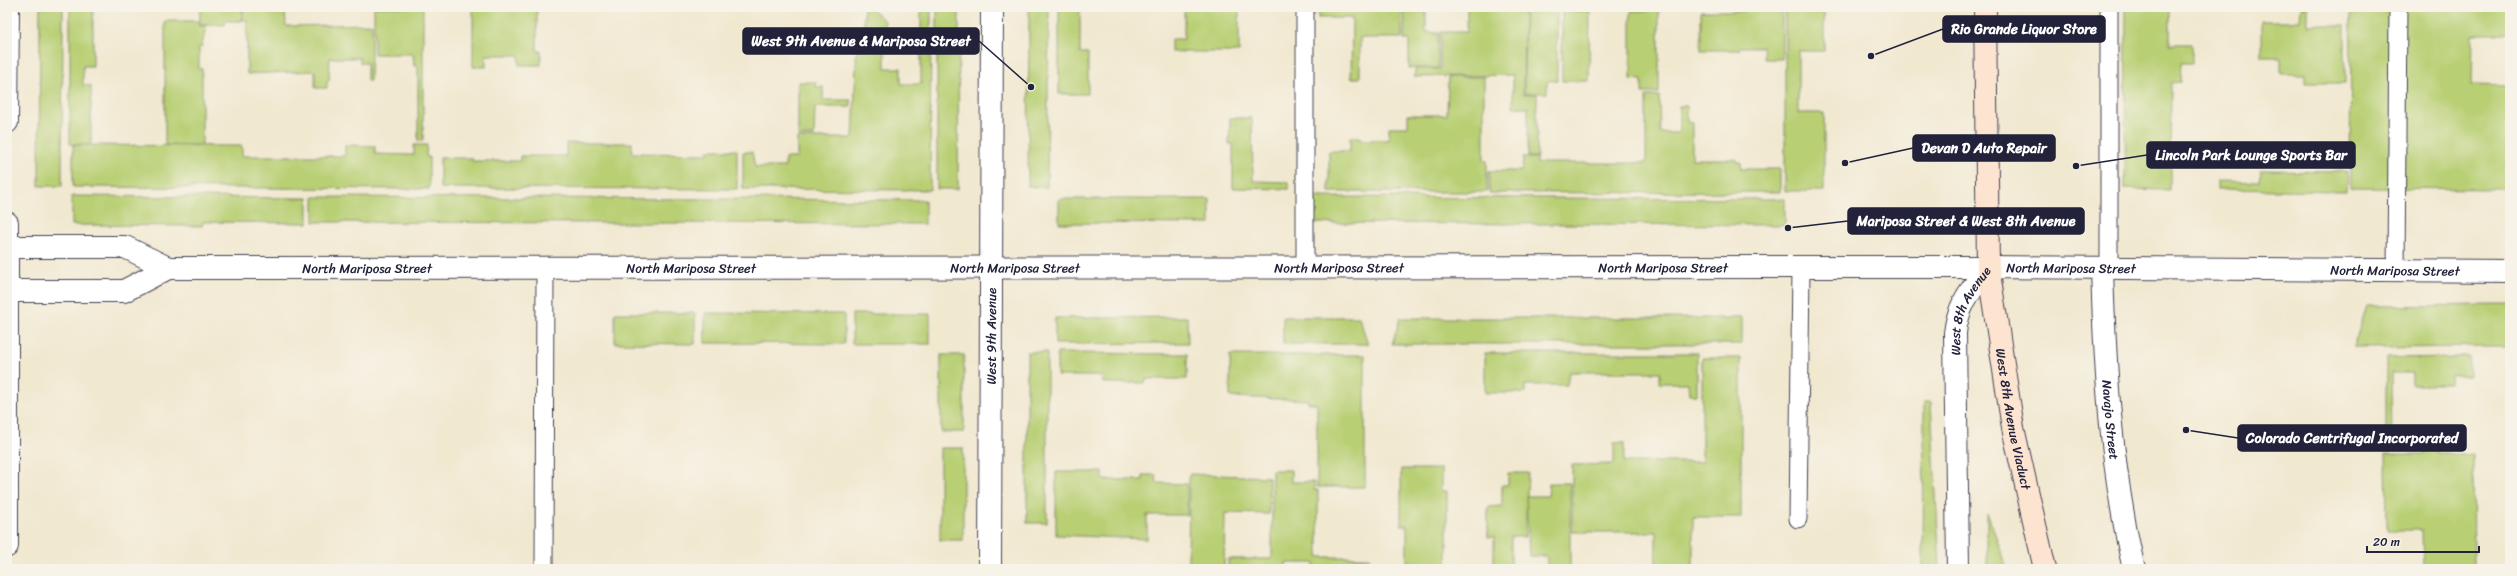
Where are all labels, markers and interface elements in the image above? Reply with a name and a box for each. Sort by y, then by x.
callout: Rio Grande Liquor Store [1943,16,2105,42]
text: Rio Grande Liquor Store [1950,17,2097,42]
callout: West 9th Avenue & Mariposa Street [743,28,979,54]
text: West 9th Avenue & Mariposa Street [751,29,972,54]
callout: Devan D Auto Repair [1913,135,2055,161]
text: Devan D Auto Repair [1921,136,2048,161]
callout: Lincoln Park Lounge Sports Bar [2147,142,2355,168]
text: Lincoln Park Lounge Sports Bar [2155,143,2348,168]
callout: Mariposa Street & West 8th Avenue [1848,208,2084,234]
text: Mariposa Street & West 8th Avenue [1855,209,2076,234]
street label: North Mariposa Street [950,256,1081,280]
street label: North Mariposa Street [1274,256,1405,279]
street label: North Mariposa Street [1598,256,1729,279]
street label: North Mariposa Street [2006,256,2137,280]
street label: North Mariposa Street [302,257,433,280]
street label: North Mariposa Street [626,257,757,280]
street label: North Mariposa Street [2330,259,2461,283]
street label: West 8th Avenue [1944,261,1997,355]
street label: West 9th Avenue [980,288,1003,384]
street label: West 8th Avenue Viaduct [1989,347,2038,493]
street label: Navajo Street [2095,379,2126,461]
callout: Colorado Centrifugal Incorporated [2238,425,2466,451]
text: Colorado Centrifugal Incorporated [2245,426,2460,451]
scale bar [2367,528,2479,554]
text: 20 m [2373,531,2400,553]

